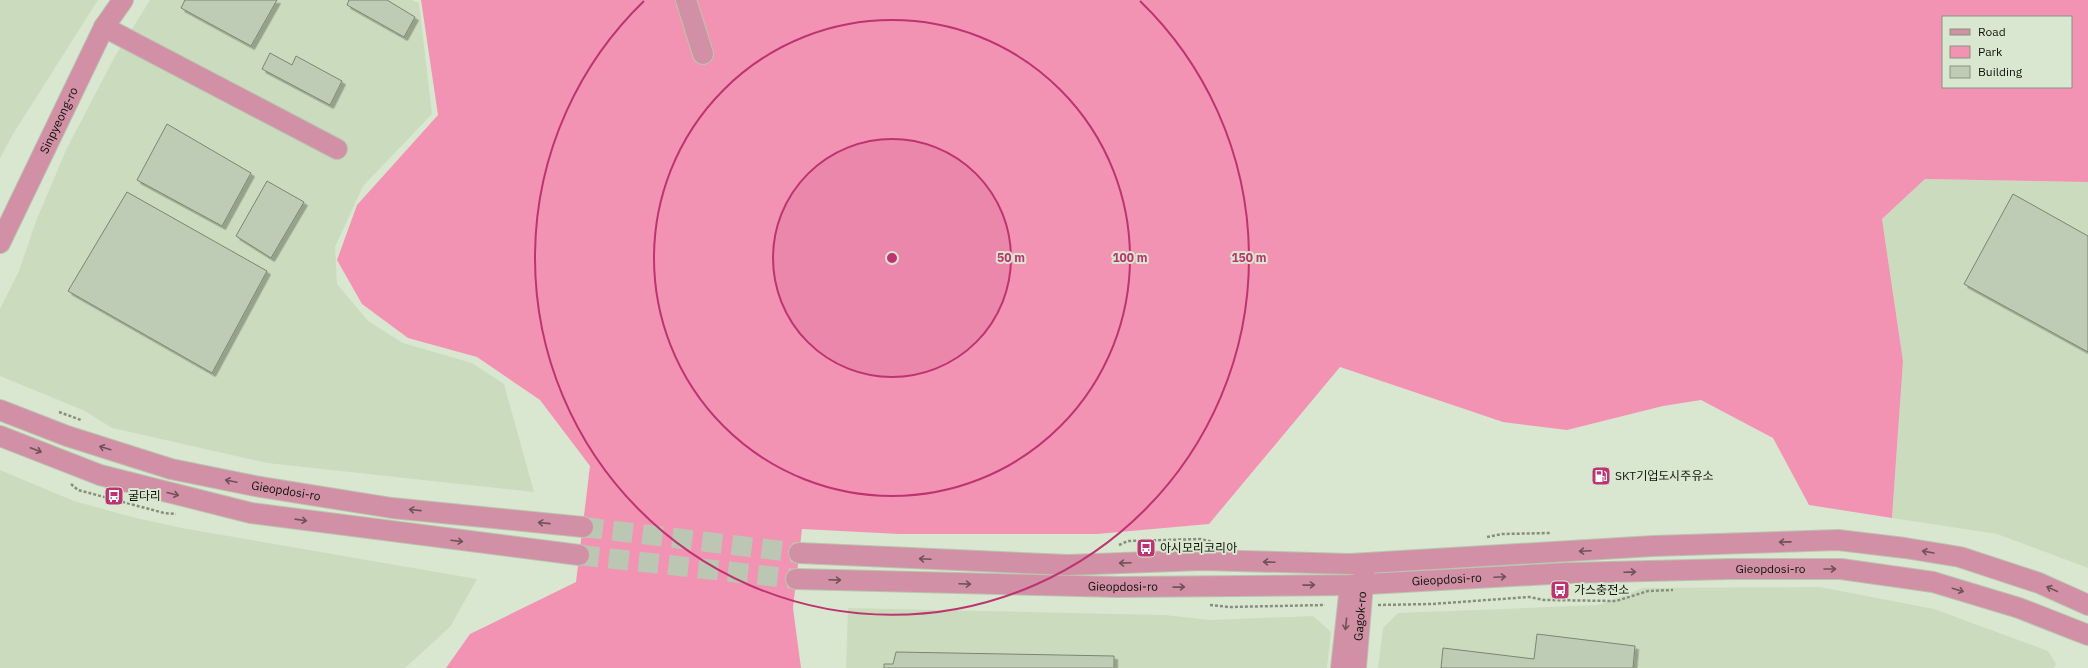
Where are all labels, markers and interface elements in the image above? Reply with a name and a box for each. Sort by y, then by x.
legend [1942,16,2072,88]
text: Road [1978,24,2006,39]
text: Park [1978,44,2003,59]
text: Building [1978,64,2023,79]
street label: Sinpyeong-ro [36,84,81,156]
text: 50 m [997,250,1025,265]
text: 100 m [1112,250,1148,265]
text: 150 m [1231,250,1267,265]
centre of rings [885,251,899,265]
one-way arrow [99,444,112,451]
one-way arrow [30,447,42,455]
fuel station icon: SKT기업도시주유소 [1590,465,1612,487]
place label: SKT기업도시주유소 [1615,468,1714,483]
one-way arrow [225,477,238,485]
street label: Gieopdosi-ro [250,478,322,503]
bus stop icon: 굴다리 [103,485,125,507]
place label: 굴다리 [128,488,161,503]
one-way arrow [167,490,180,498]
one-way arrow [409,506,422,514]
one-way arrow [294,516,307,524]
one-way arrow [538,519,551,527]
one-way arrow [450,537,463,544]
bus stop icon: 아시모리코리아 [1135,537,1157,559]
one-way arrow [1779,538,1792,545]
place label: 아시모리코리아 [1160,540,1237,555]
one-way arrow [1579,547,1592,555]
one-way arrow [1922,547,1935,555]
one-way arrow [919,555,932,562]
one-way arrow [1263,558,1276,566]
one-way arrow [1119,559,1132,567]
street label: Gieopdosi-ro [1735,561,1806,576]
one-way arrow [1823,565,1836,573]
one-way arrow [1623,568,1636,575]
street label: Gieopdosi-ro [1411,570,1482,589]
one-way arrow [1493,574,1506,581]
one-way arrow [828,576,841,584]
street label: Gieopdosi-ro [1088,578,1158,594]
bus stop icon: 가스충전소 [1549,579,1571,601]
one-way arrow [958,580,971,588]
one-way arrow [1302,581,1315,589]
place label: 가스충전소 [1574,582,1629,597]
one-way arrow [1172,583,1185,591]
one-way arrow [2047,585,2059,592]
one-way arrow [1951,587,1964,594]
street label: Gagok-ro [1350,591,1369,641]
one-way arrow [1342,617,1349,630]

